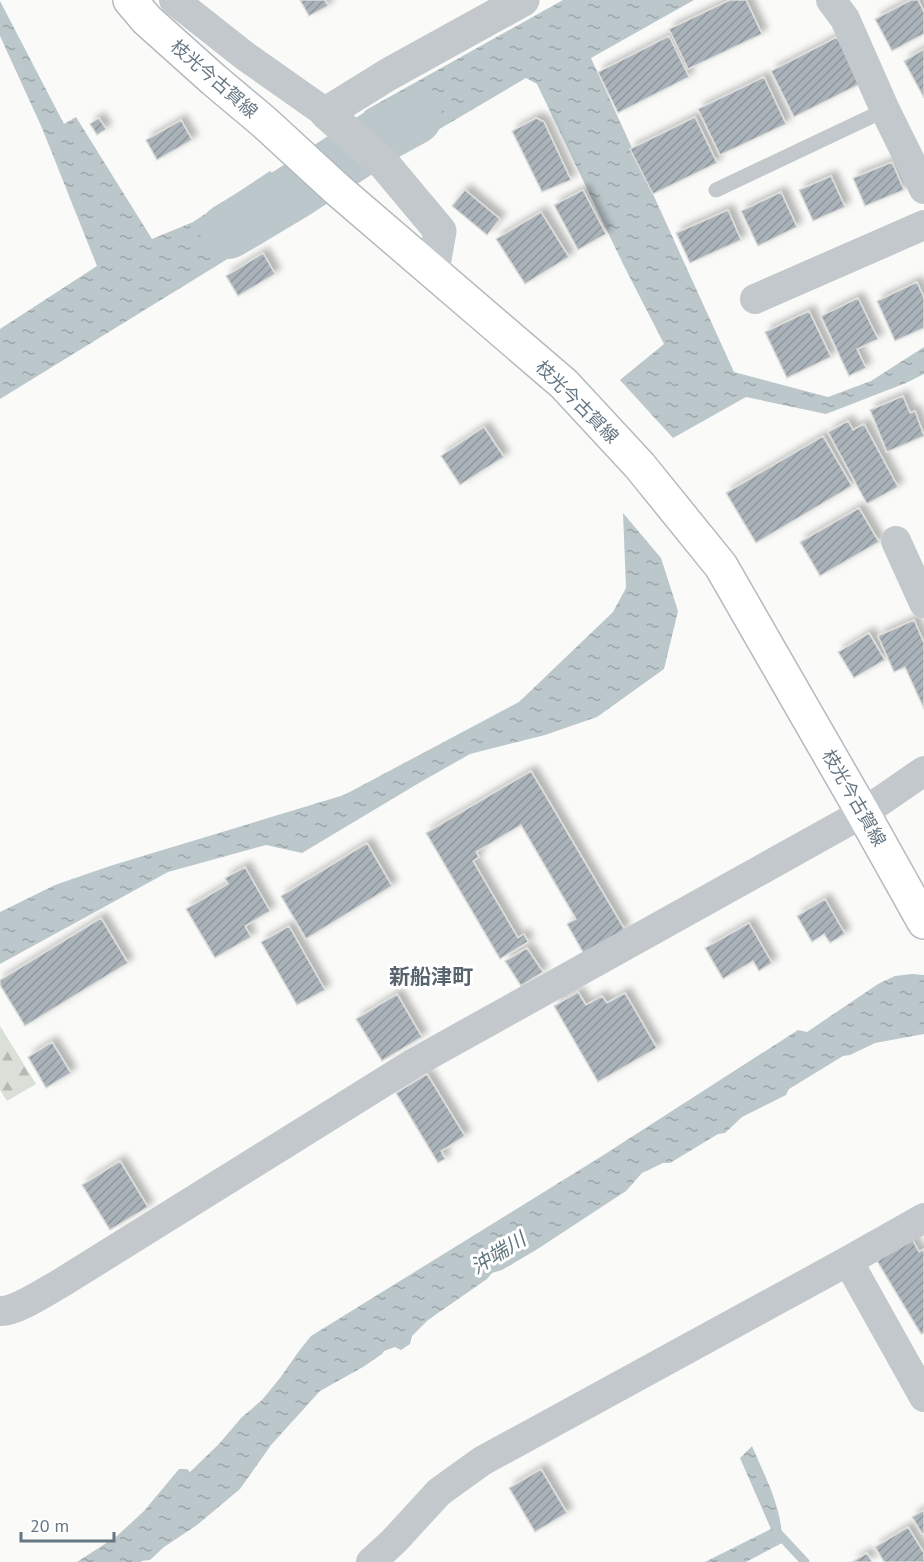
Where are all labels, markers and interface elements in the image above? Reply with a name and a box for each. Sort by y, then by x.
street label: 枝光今古賀線 [166,35,263,123]
street label: 枝光今古賀線 [531,355,624,448]
street label: 枝光今古賀線 [817,745,891,850]
district label: 新船津町 [389,963,473,990]
water label: 沖端川 [466,1225,532,1280]
scale bar [21,1505,114,1543]
text: 20 m [30,1514,69,1537]

